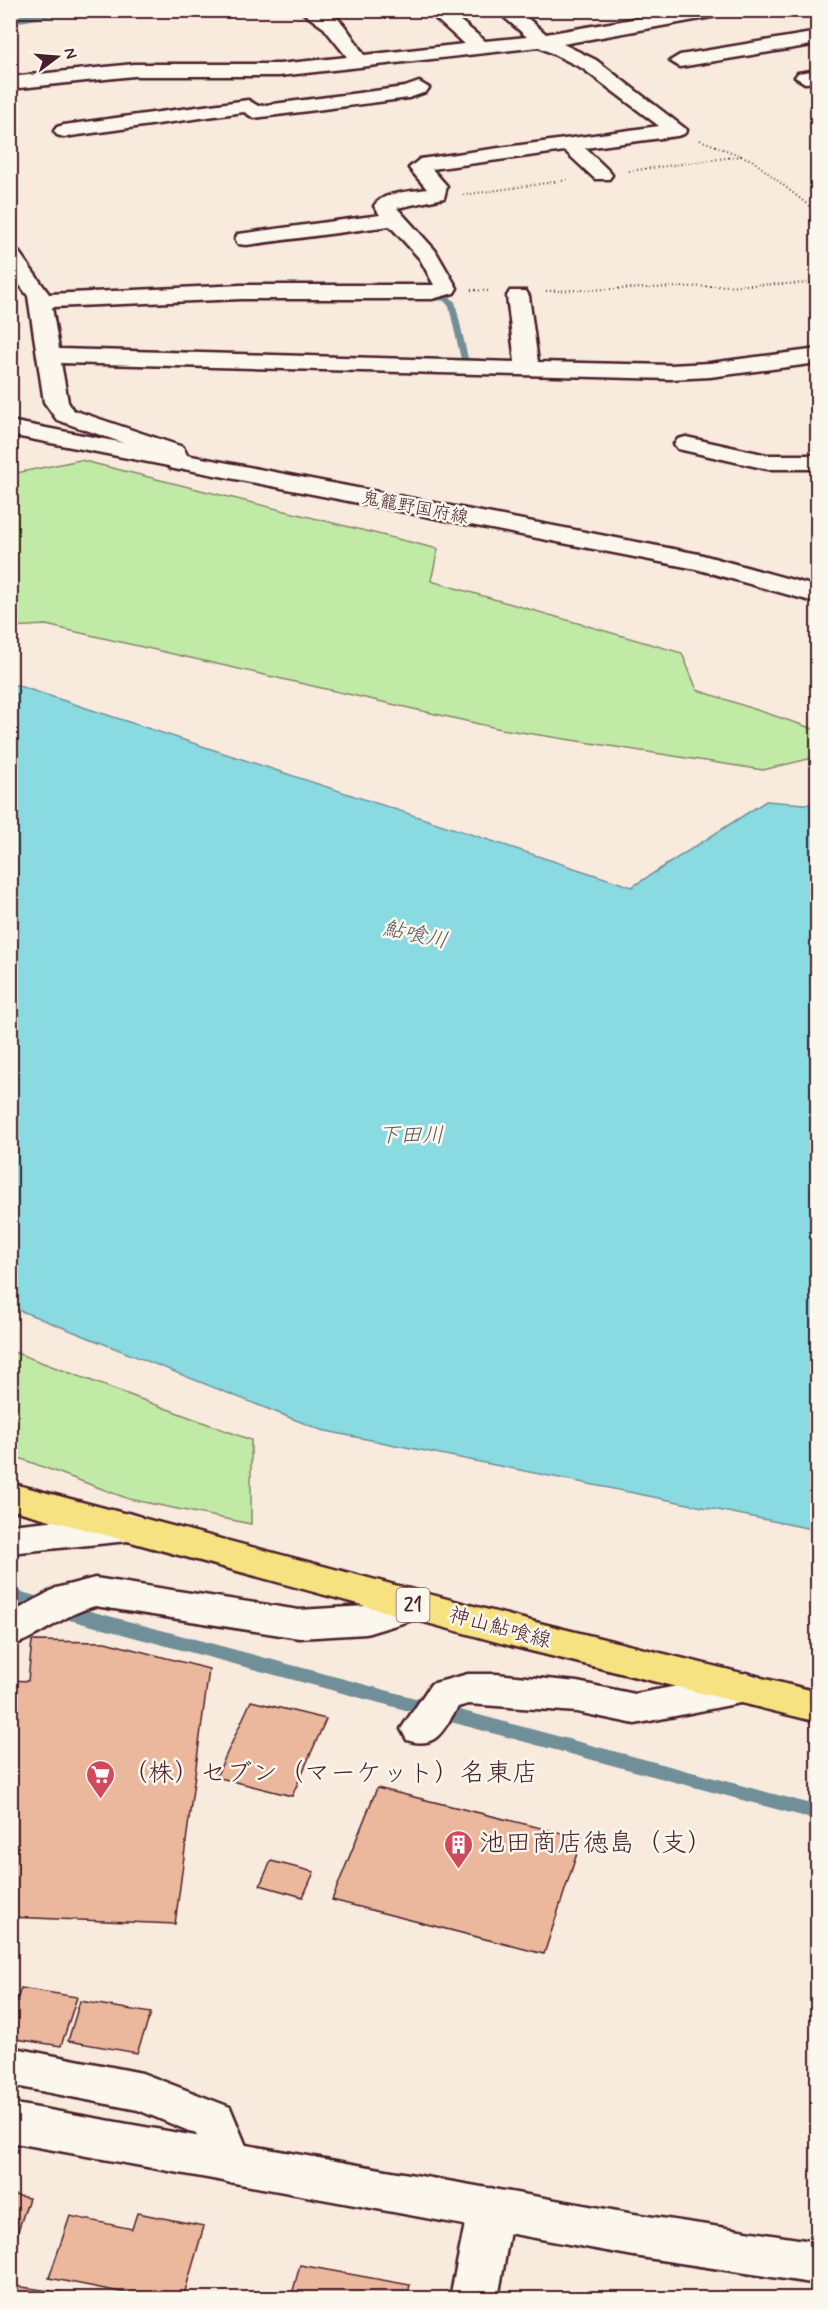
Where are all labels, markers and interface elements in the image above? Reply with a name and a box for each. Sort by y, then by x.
north arrow [27,27,87,87]
text: N [58,45,82,61]
street label: 鬼籠野国府線 [360,486,470,530]
water label: 鮎喰川 [380,914,450,956]
water label: 下田川 [378,1122,444,1150]
road number: 21 [396,1588,430,1622]
street label: 神山鮎喰線 [446,1601,554,1655]
place label: （株）セブン（マーケット）名東店 [122,1757,538,1791]
supermarket icon: （株）セブン（マーケット）名東店 [85,1758,117,1800]
place label: 池田商店徳島（支） [479,1827,713,1861]
building icon: 池田商店徳島（支） [442,1828,474,1870]

